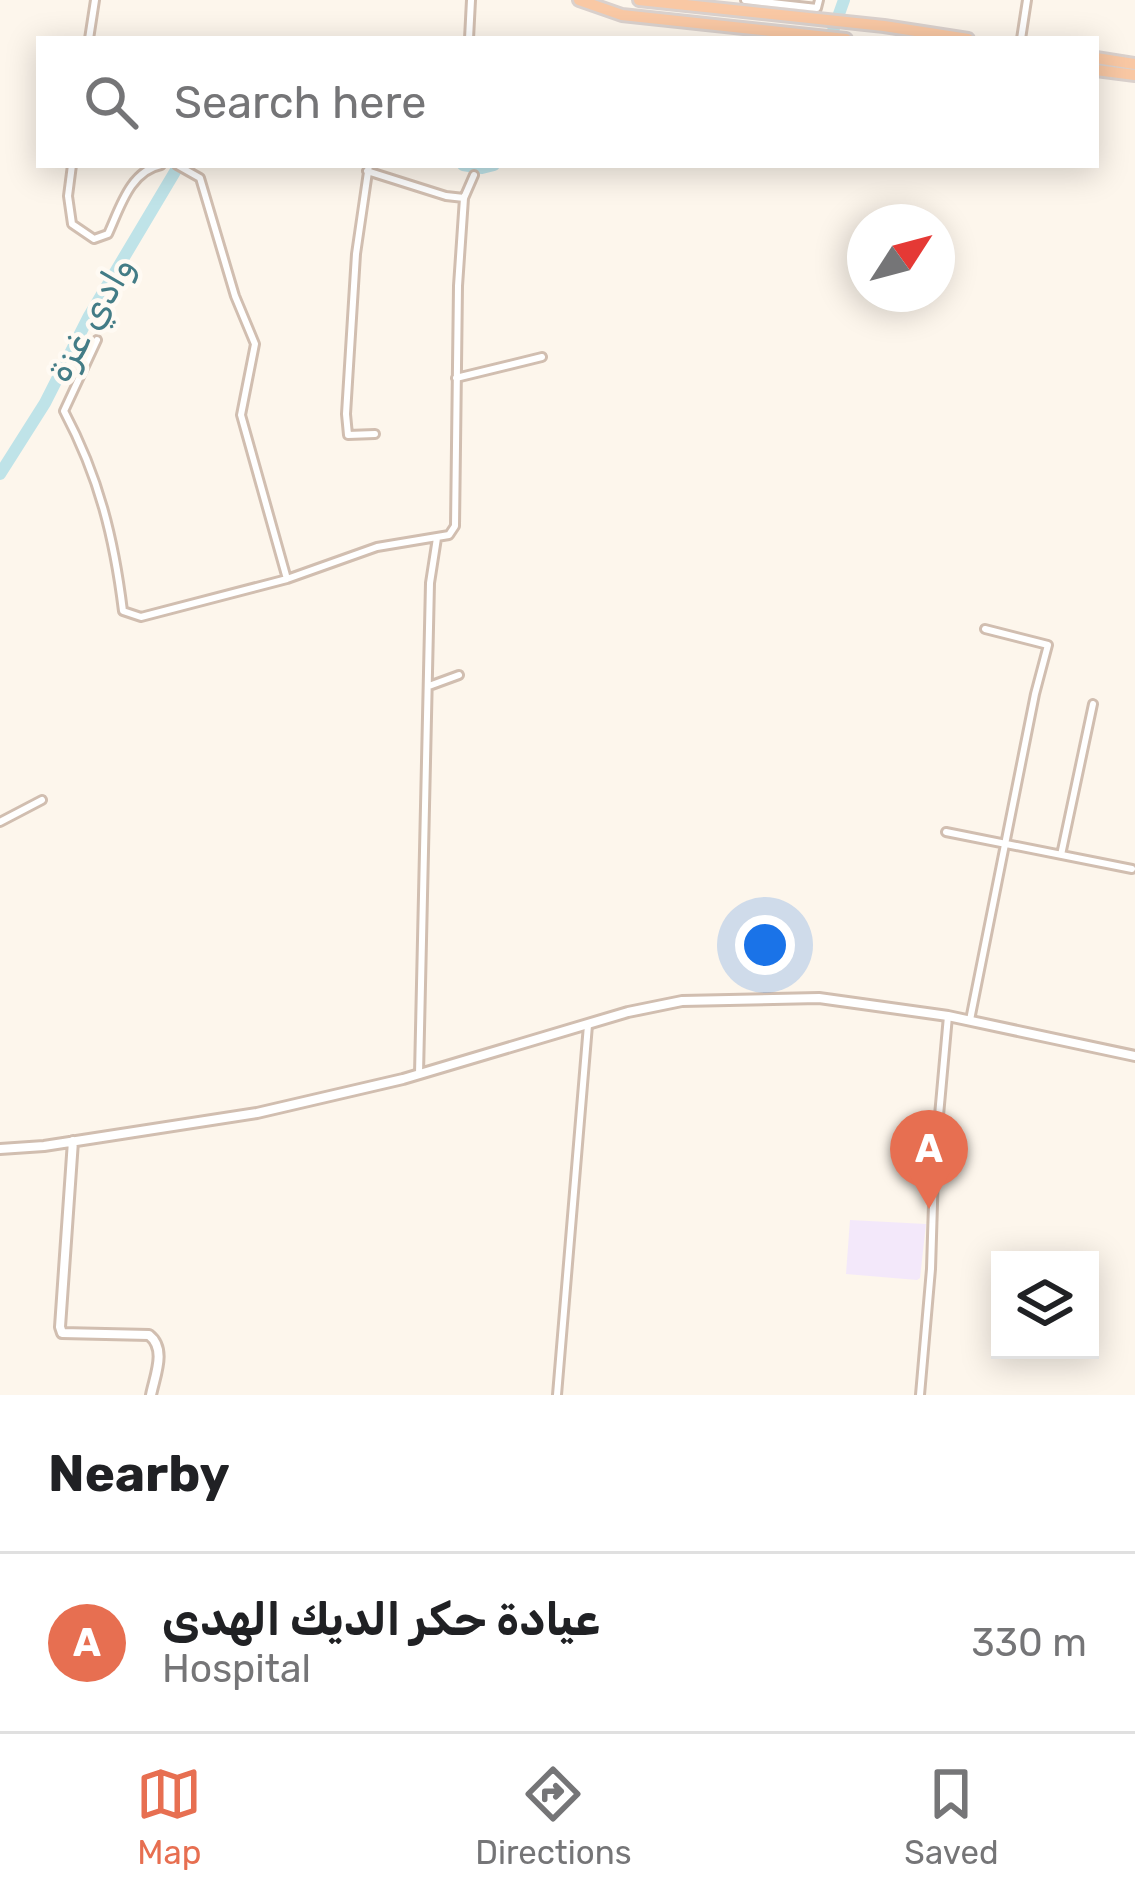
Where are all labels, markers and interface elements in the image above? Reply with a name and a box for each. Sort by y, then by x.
search box [36,36,1099,168]
icon: search [78,69,144,135]
text: Search here [174,76,426,129]
north arrow [847,204,955,312]
water label: وادي غزة [37,249,146,391]
your location [735,915,795,975]
pin: A [890,1110,968,1209]
map controls [991,1251,1099,1359]
button: layers [991,1251,1099,1359]
text: Nearby [48,1443,230,1504]
text: عيادة حكر الديك الهدى [162,1593,600,1646]
text: A [73,1620,101,1666]
text: 330 m [971,1620,1087,1666]
text: Hospital [162,1646,311,1692]
tab: Map [136,1761,202,1872]
tab: Directions [475,1761,632,1872]
tab: Saved [904,1761,999,1872]

